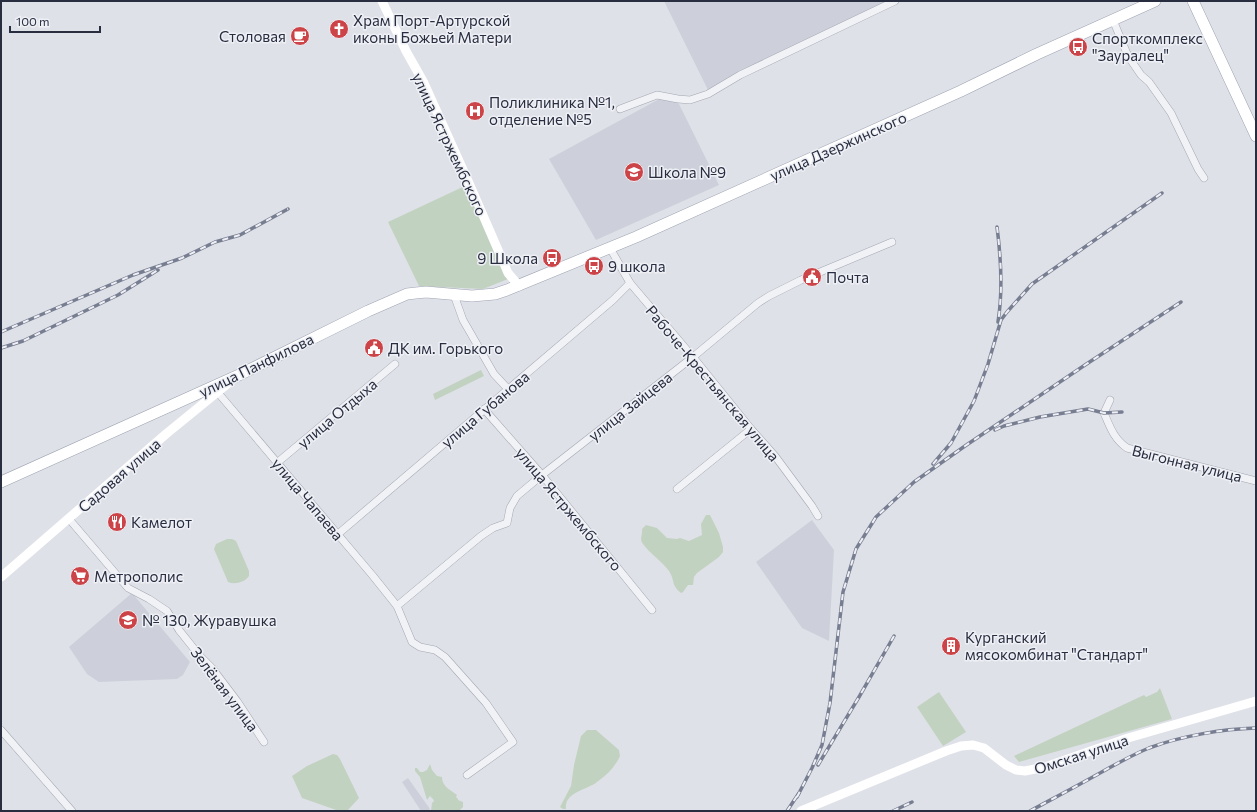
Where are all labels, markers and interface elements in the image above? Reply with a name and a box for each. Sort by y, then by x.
scale bar [10,8,100,34]
place label: Храм Порт-Артурской иконы Божьей Матери [353,11,512,46]
text: 100 m [16,14,50,28]
church icon: Храм Порт-Артурской иконы Божьей Матери [328,18,350,40]
cafe icon: Столовая [289,25,311,47]
place label: Столовая [219,27,286,45]
place label: Спорткомплекс "Зауралец" [1092,29,1203,64]
bus stop icon: Спорткомплекс "Зауралец" [1067,36,1089,58]
street label: улица Ястржембского [409,70,491,218]
place label: Поликлиника №1, отделение №5 [489,93,615,128]
hospital icon: Поликлиника №1, отделение №5 [464,100,486,122]
street label: улица Дзержинского [767,108,909,184]
school or university icon: Школа №9 [623,161,645,183]
place label: Школа №9 [648,163,726,181]
bus stop icon: 9 Школа [541,247,563,269]
place label: 9 Школа [477,249,538,267]
bus stop icon: 9 школа [583,255,605,277]
place label: 9 школа [608,257,665,275]
public building icon: Почта [801,266,823,288]
place label: Почта [826,268,869,286]
street label: Рабоче-Крестьянская улица [643,301,783,465]
street label: улица Панфилова [196,329,316,401]
public building icon: ДК им. Горького [363,337,385,359]
place label: ДК им. Горького [388,339,503,357]
street label: улица Губанова [437,367,533,451]
street label: улица Зайцева [585,368,675,444]
street label: улица Отдыха [294,375,380,451]
street label: Садовая улица [74,434,164,516]
street label: Выгонная улица [1130,441,1244,485]
street label: улица Ястржембского [512,444,626,574]
street label: улица Чапаева [268,454,348,544]
restaurant icon: Камелот [106,511,128,533]
place label: Камелот [131,513,192,531]
supermarket icon: Метрополис [69,565,91,587]
place label: Метрополис [94,567,183,585]
school or university icon: № 130, Журавушка [117,609,139,631]
place label: № 130, Журавушка [142,611,277,629]
place label: Курганский мясокомбинат "Стандарт" [965,628,1148,663]
building icon: Курганский мясокомбинат "Стандарт" [940,635,962,657]
street label: Зелёная улица [187,643,263,735]
street label: Омская улица [1032,730,1130,778]

